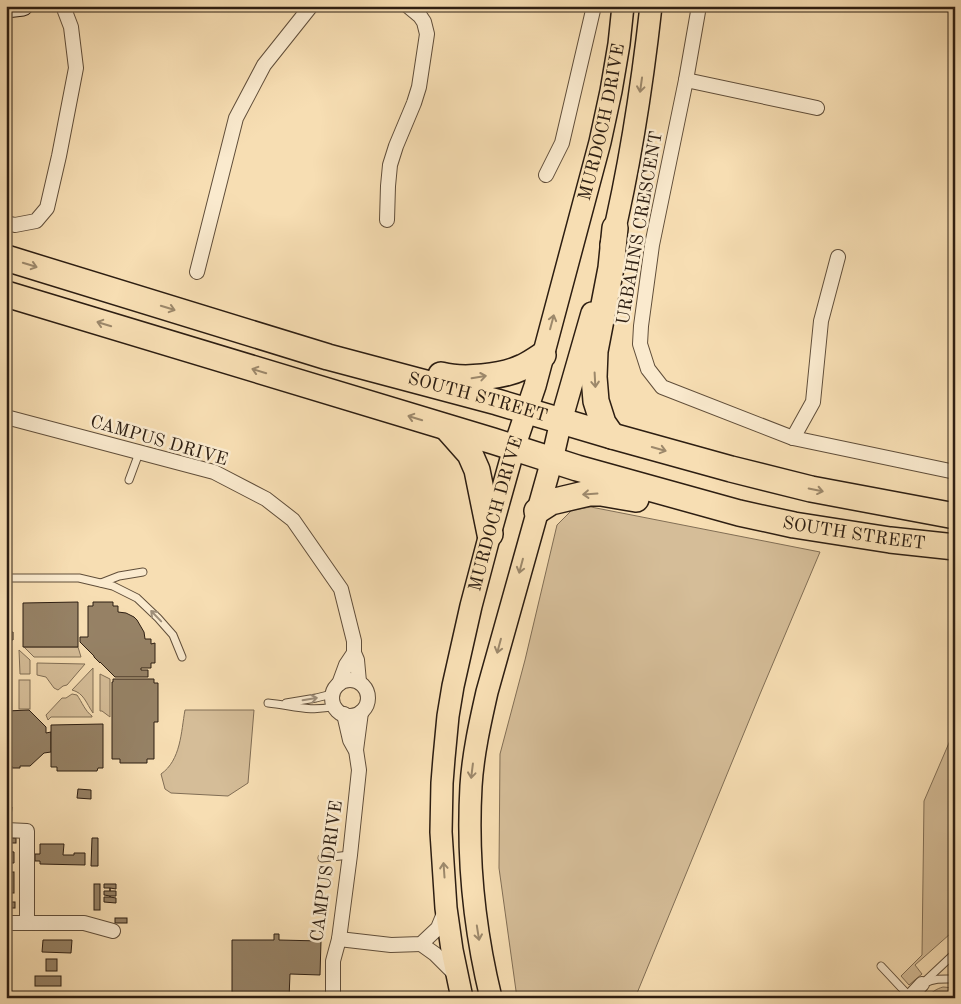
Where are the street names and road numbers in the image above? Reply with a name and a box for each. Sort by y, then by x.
street label: MURDOCH DRIVE [576,42,628,202]
street label: URBAHNS CRESCENT [614,130,666,326]
street label: SOUTH STREET [406,370,550,425]
street label: CAMPUS DRIVE [88,413,230,469]
street label: MURDOCH DRIVE [466,434,526,593]
street label: SOUTH STREET [781,514,926,553]
street label: CAMPUS DRIVE [308,799,346,943]

